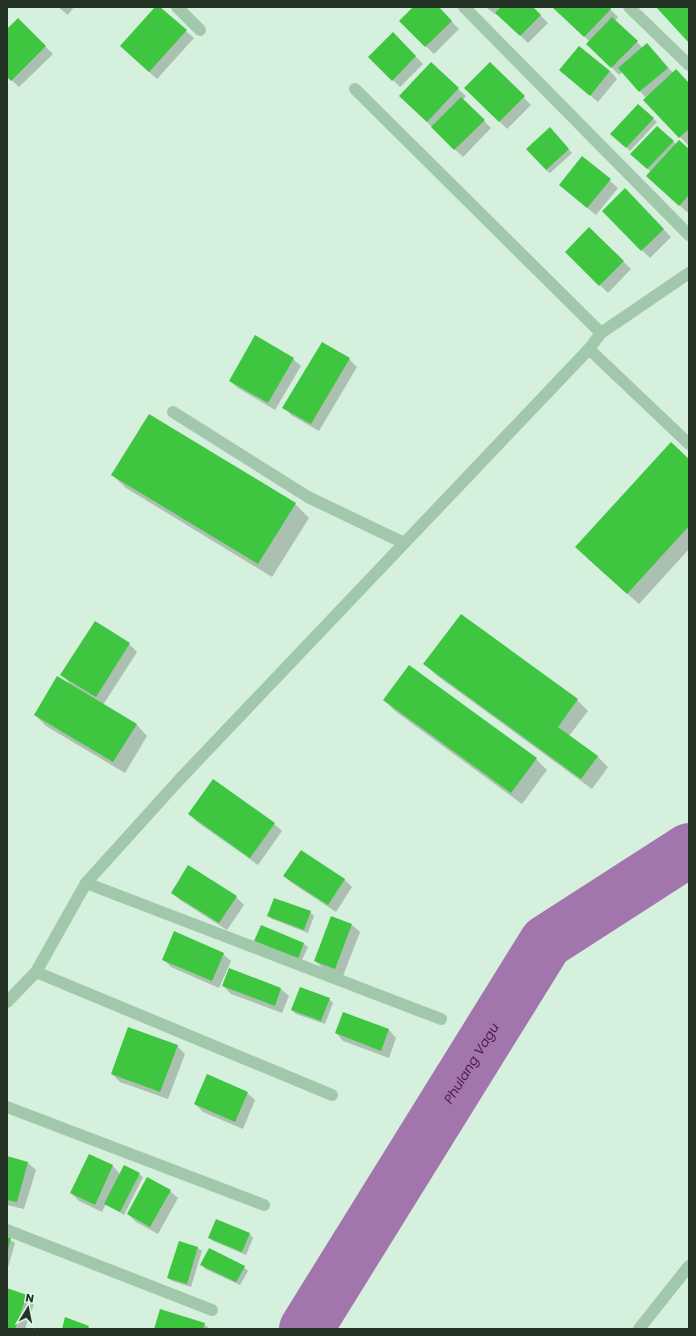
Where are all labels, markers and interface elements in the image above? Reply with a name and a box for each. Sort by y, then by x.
water label: Phulang Vagu [439,1019,504,1107]
north arrow [8,1288,48,1328]
text: N [24,1290,35,1307]

